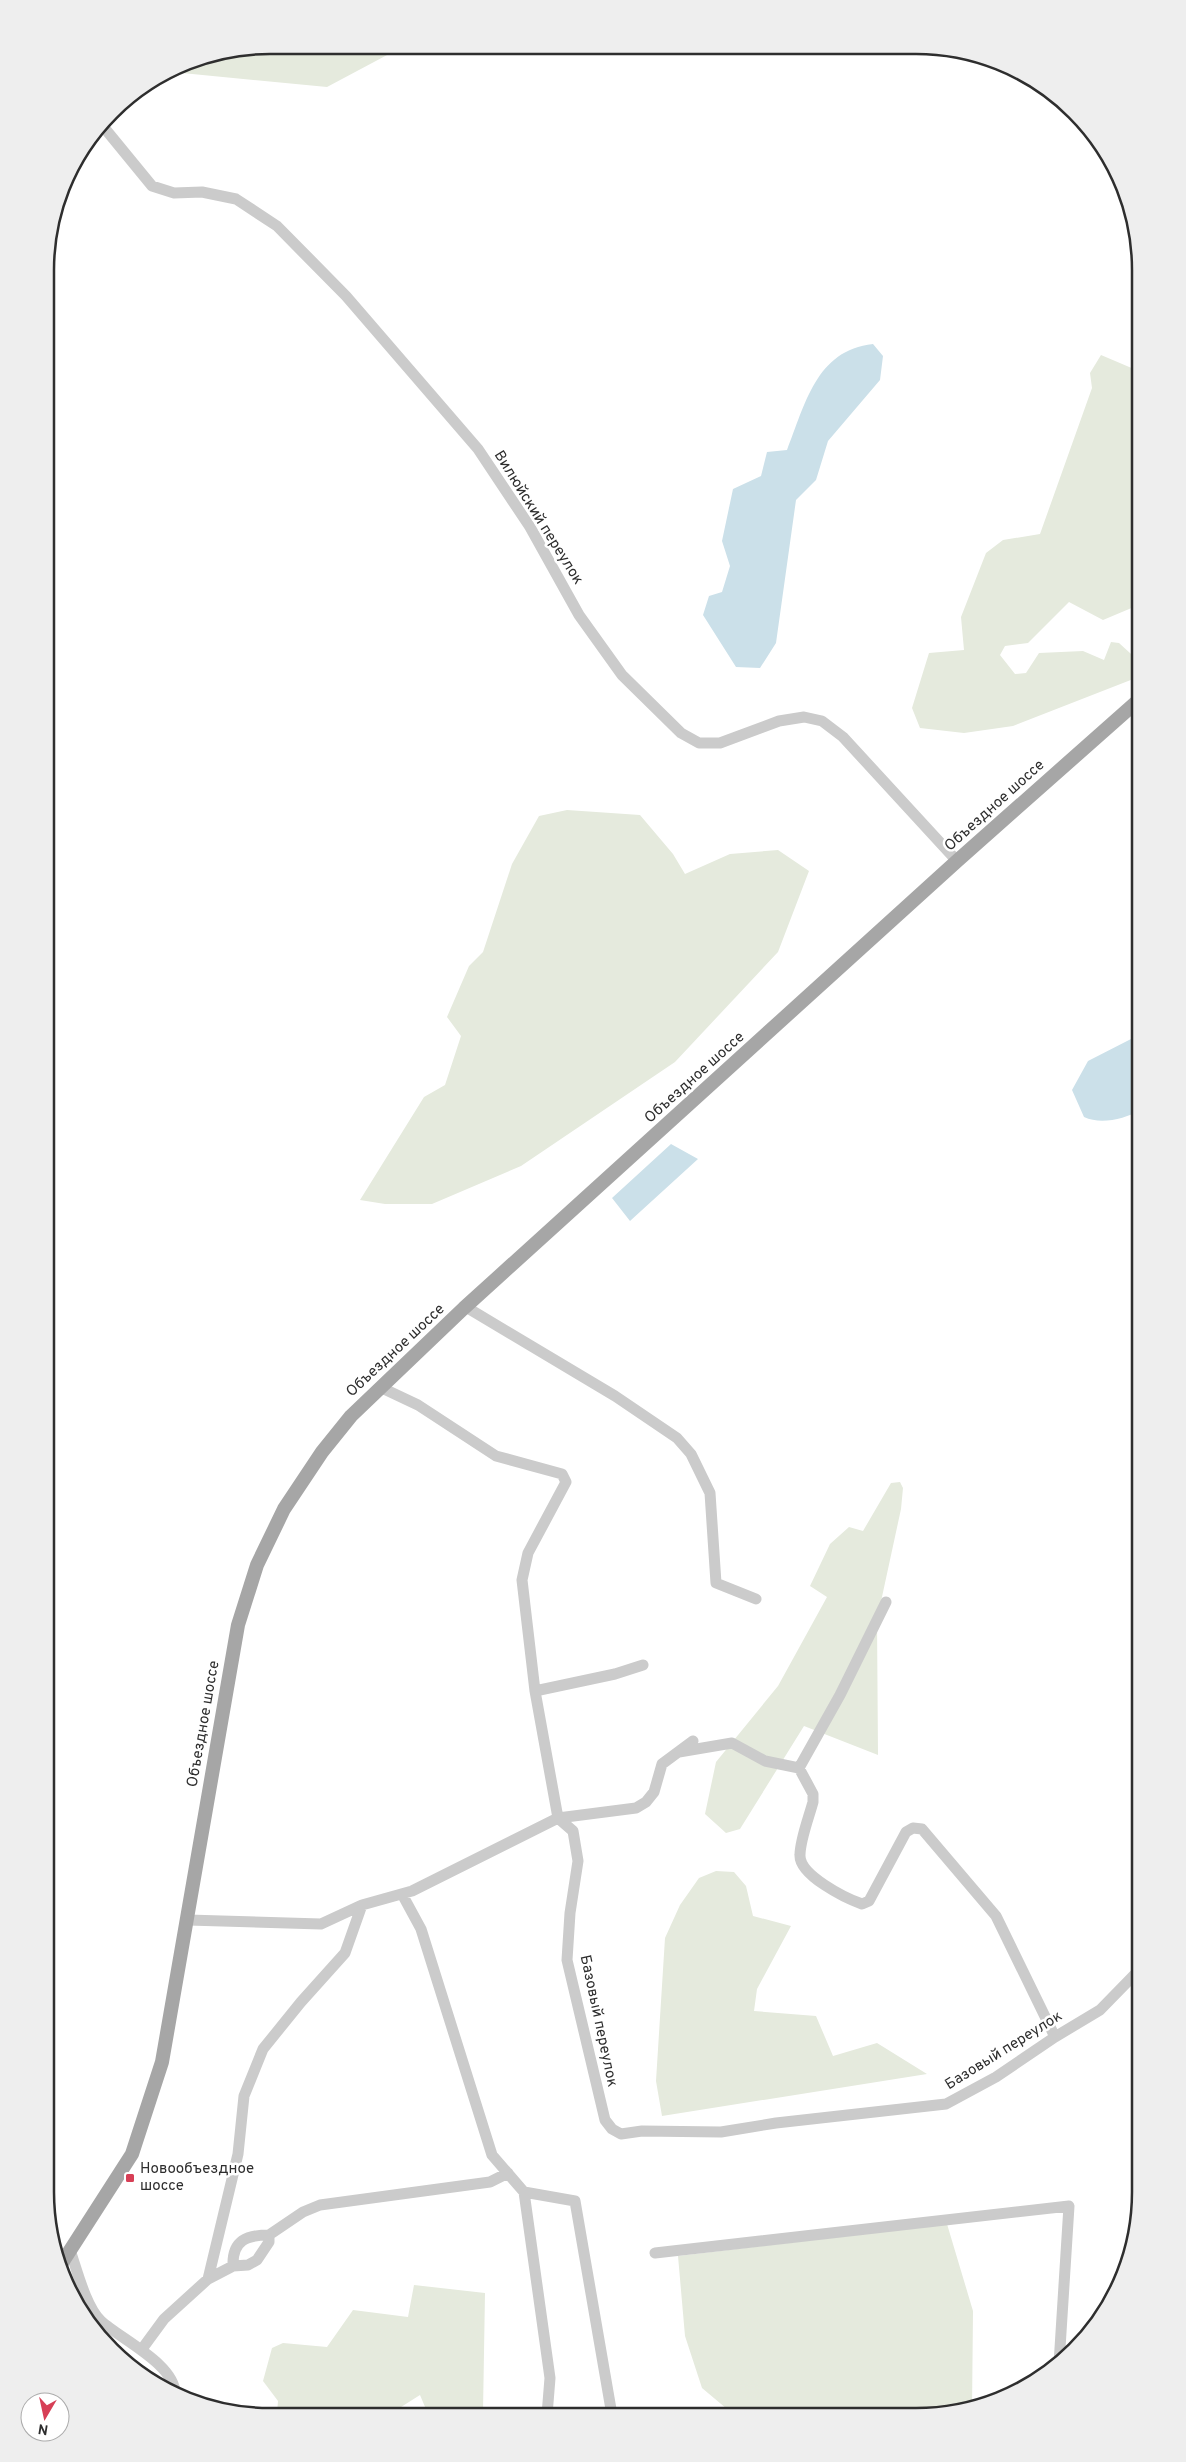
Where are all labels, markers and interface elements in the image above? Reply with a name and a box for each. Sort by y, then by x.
street label: Вилюйский переулок [489,447,587,589]
street label: Объездное шоссе [941,756,1049,856]
street label: Объездное шоссе [641,1028,749,1128]
street label: Объездное шоссе [343,1300,449,1402]
street label: Объездное шоссе [184,1659,224,1789]
street label: Базовый переулок [575,1953,621,2089]
street label: Базовый переулок [942,2007,1066,2095]
place label: Новообъездное шоссе [140,2160,254,2196]
marker: Новообъездное шоссе [124,2172,136,2184]
north arrow [20,2392,70,2442]
text: N [37,2419,50,2438]

